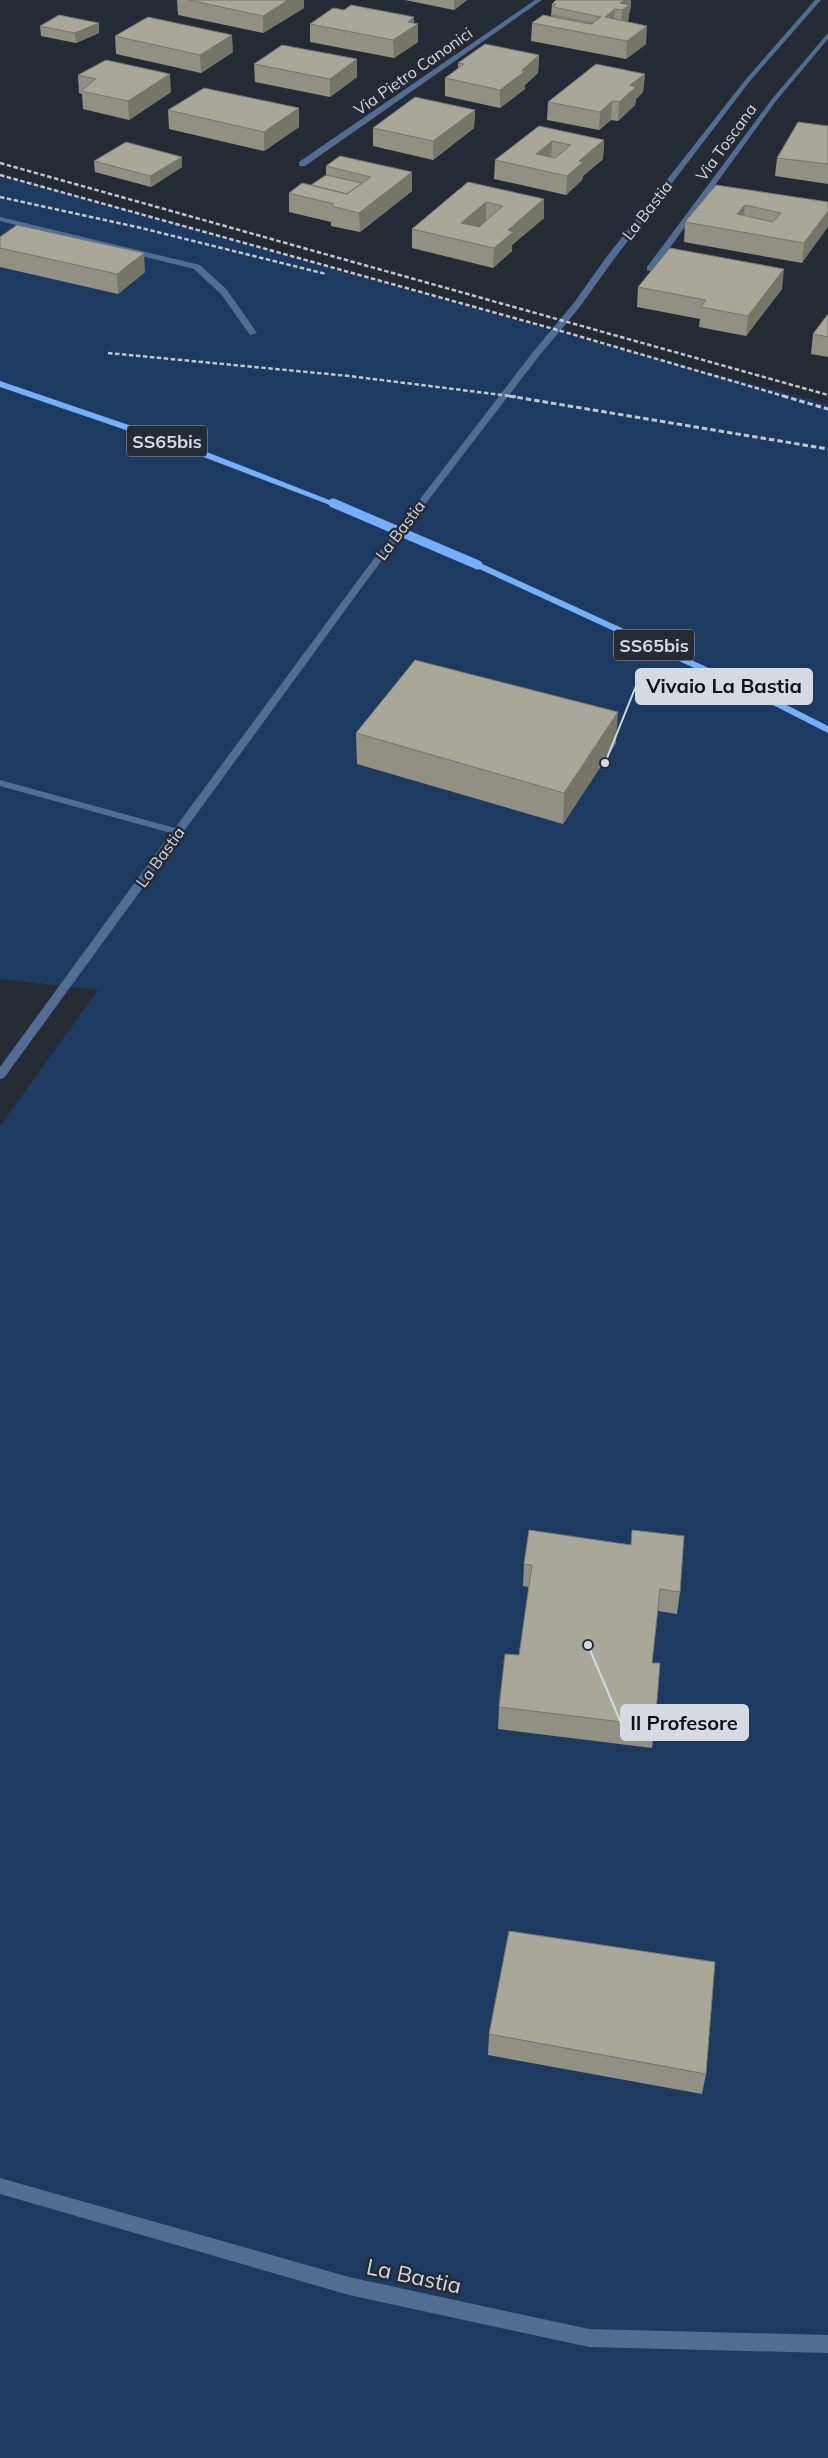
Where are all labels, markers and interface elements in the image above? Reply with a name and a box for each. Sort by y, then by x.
street label: Via Pietro Canonici [350,23,476,119]
street label: Via Toscana [691,99,761,185]
street label: La Bastia [618,176,676,244]
road number: SS65bis [127,426,207,456]
street label: La Bastia [371,496,429,564]
road number: SS65bis [614,630,694,660]
callout: Vivaio La Bastia [636,669,812,704]
text: Vivaio La Bastia [645,673,802,698]
street label: La Bastia [131,823,189,891]
callout: Il Profesore [621,1705,748,1740]
text: Il Profesore [630,1710,738,1735]
street label: La Bastia [364,2252,464,2300]

